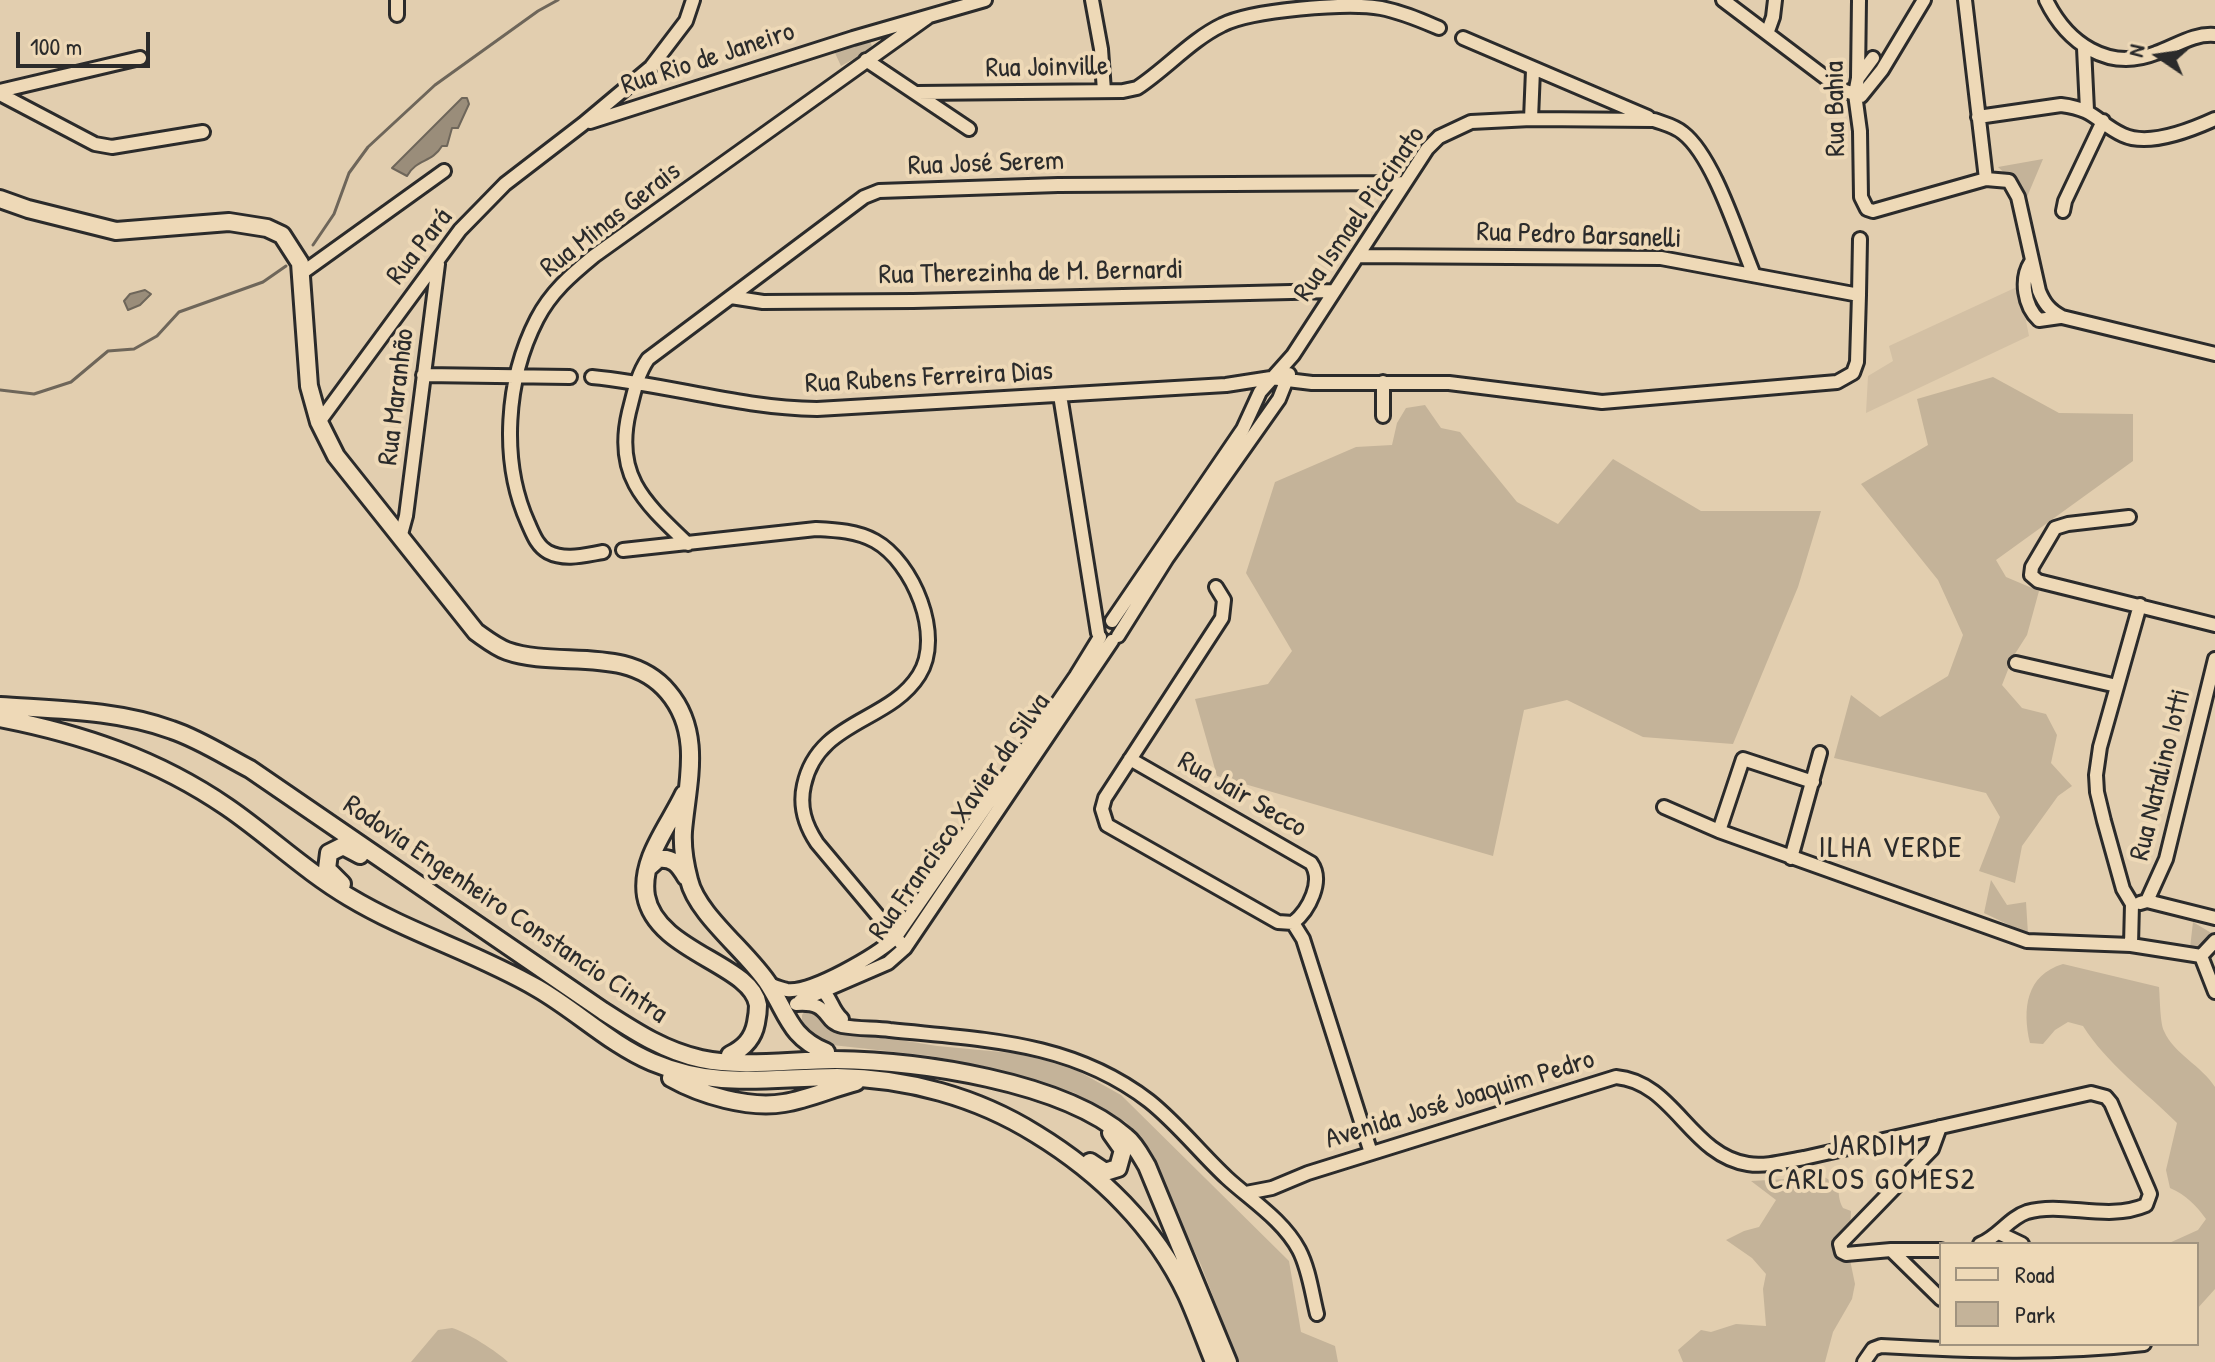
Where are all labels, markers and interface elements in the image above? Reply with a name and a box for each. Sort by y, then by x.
street label: Rua Rio de Janeiro [617,15,799,103]
scale bar [20,16,154,66]
north arrow [2119,16,2199,96]
text: 100 m [30,30,82,62]
text: N [2120,42,2152,60]
street label: Rua Joinville [985,50,1109,86]
street label: Rua Bahia [1818,61,1854,157]
street label: Rua Ismael Piccinato [1287,120,1433,308]
street label: Rua José Serem [907,144,1065,184]
street label: Rua Minas Gerais [534,155,688,285]
street label: Rua Pará [380,202,460,292]
street label: Rua Pedro Barsanelli [1476,216,1682,256]
street label: Rua Therezinha de M. Bernardi [878,254,1184,292]
street label: Rua Maranhão [372,327,422,467]
street label: Rua Rubens Ferreira Dias [804,355,1054,401]
street label: Rua Natalino Iotti [2123,686,2199,864]
street label: Rua Francisco Xavier da Silva [862,687,1058,947]
street label: Rua Jair Secco [1172,745,1312,845]
street label: Rodovia Engenheiro Constancio Cintra [336,789,674,1031]
district label: ILHA VERDE [1818,831,1964,867]
street label: Avenida José Joaquim Pedro [1321,1043,1599,1157]
district label: JARDIM CARLOS GOMES2 [1767,1129,1977,1200]
legend [1939,1242,2199,1346]
text: Road [2015,1258,2054,1290]
text: Park [2015,1298,2055,1330]

